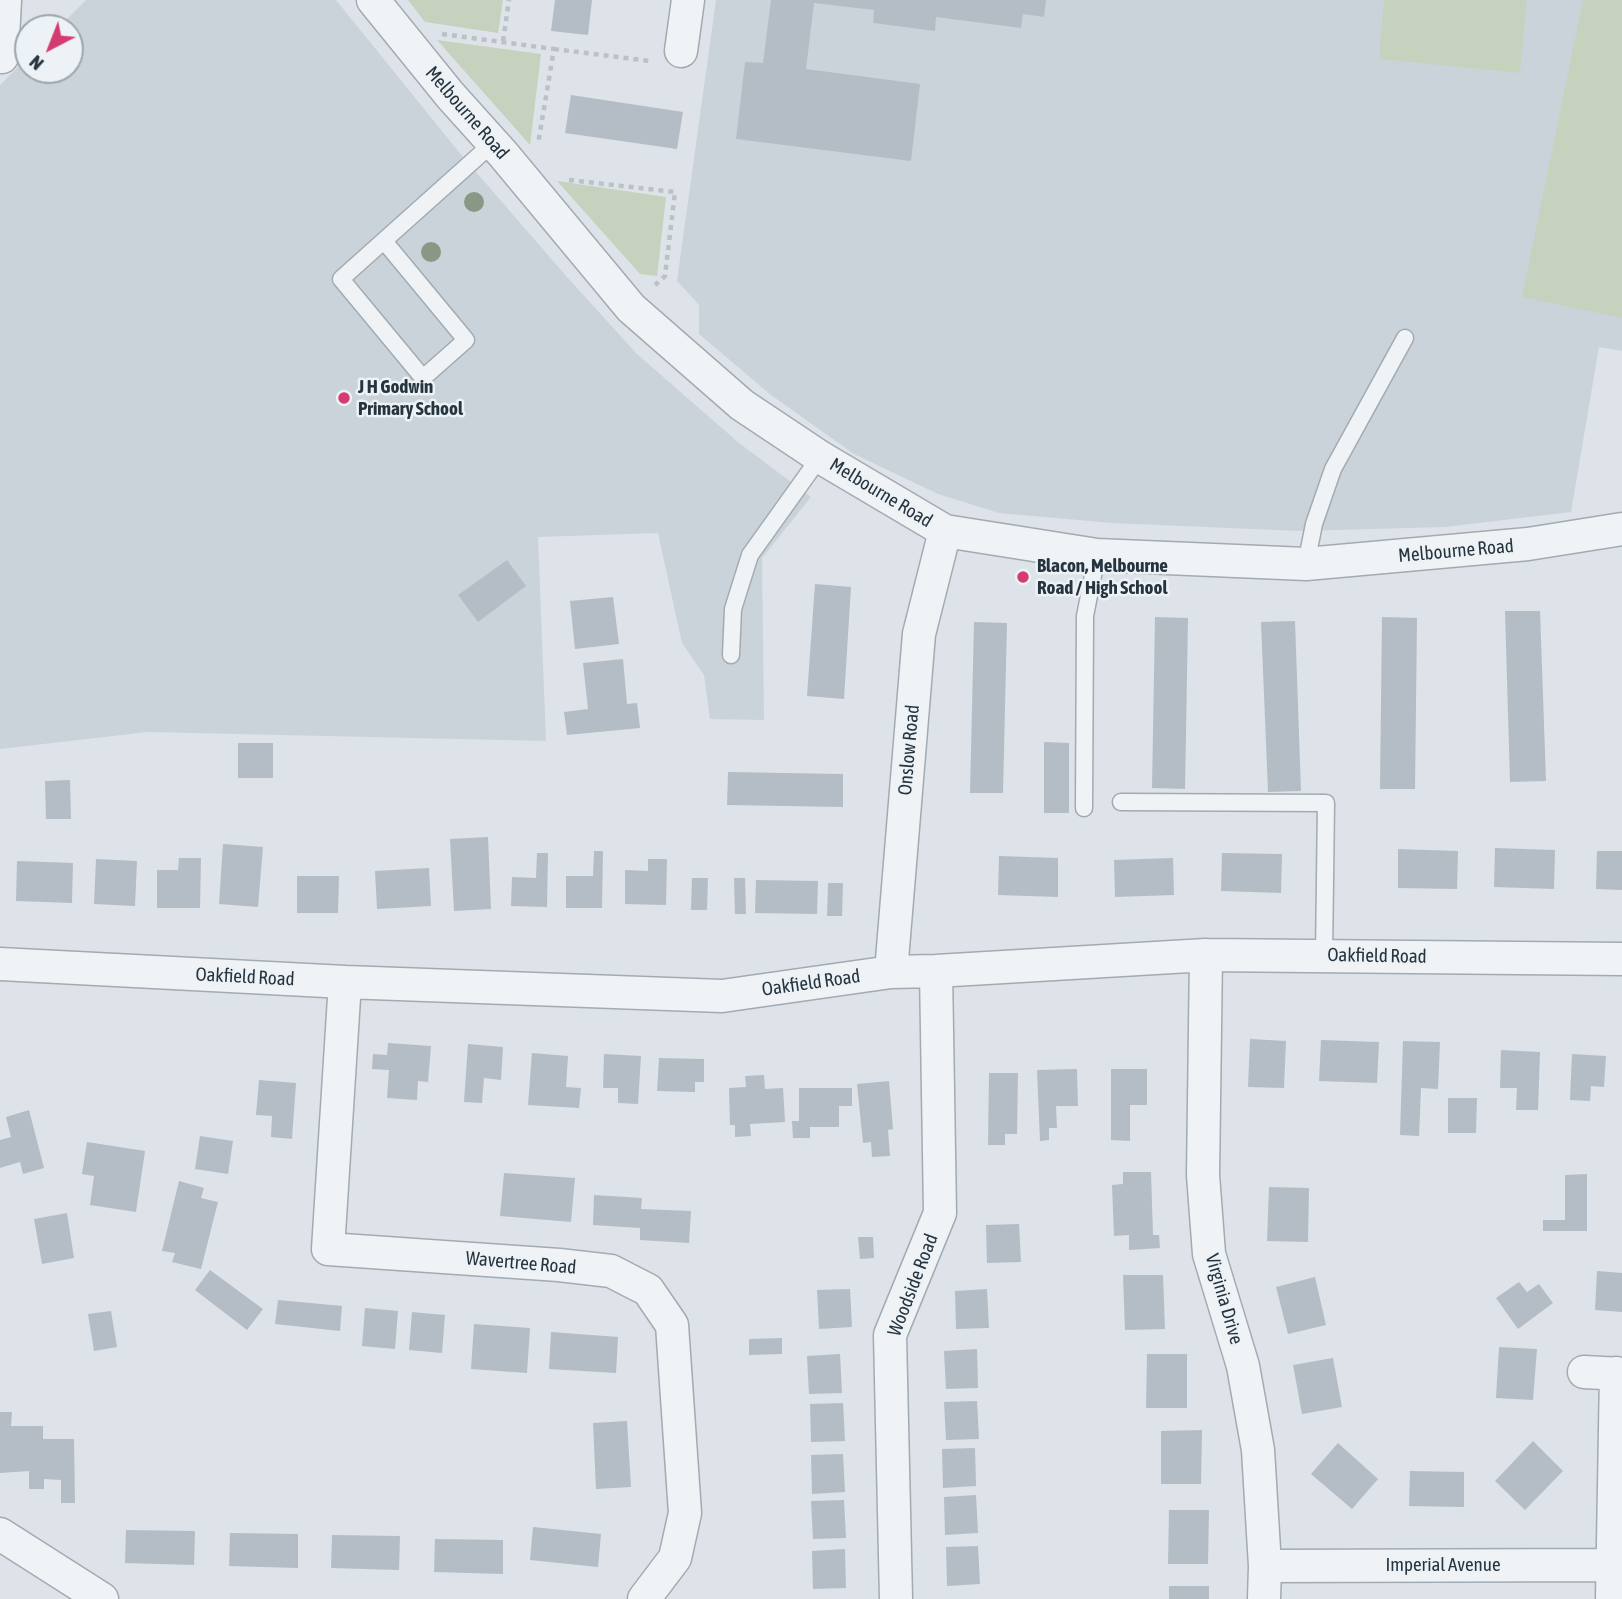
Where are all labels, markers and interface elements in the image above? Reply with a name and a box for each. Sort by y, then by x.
north arrow [14,14,84,84]
text: N [25,51,48,75]
street label: Melbourne Road [420,62,514,164]
place label: J H Godwin Primary School [358,376,463,420]
marker: J H Godwin Primary School [336,390,352,406]
street label: Melbourne Road [825,453,937,533]
street label: Melbourne Road [1397,535,1515,567]
place label: Blacon, Melbourne Road / High School [1037,555,1168,599]
marker: Blacon, Melbourne Road / High School [1015,569,1031,585]
street label: Onslow Road [894,704,924,796]
street label: Oakfield Road [1327,944,1427,968]
street label: Oakfield Road [195,963,295,991]
street label: Oakfield Road [760,965,862,1001]
street label: Woodside Road [883,1231,943,1339]
street label: Wavertree Road [465,1247,577,1279]
street label: Virginia Drive [1200,1251,1248,1347]
street label: Imperial Avenue [1385,1554,1501,1576]

